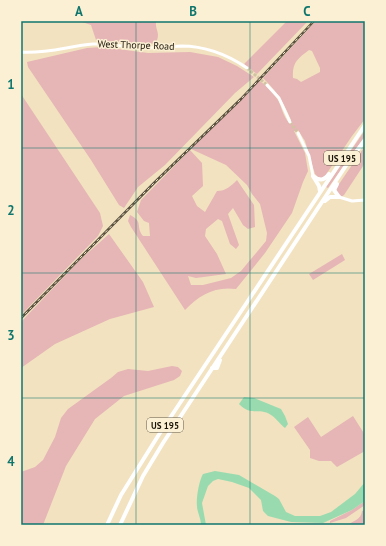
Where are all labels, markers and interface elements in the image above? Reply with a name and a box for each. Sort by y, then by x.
text: A [75,3,83,20]
text: B [189,3,197,20]
text: C [303,3,311,20]
street label: West Thorpe Road [97,37,175,53]
text: 1 [7,76,15,93]
road number: US 195 [324,151,360,165]
text: 2 [7,202,15,219]
text: 3 [7,327,15,344]
road number: US 195 [147,418,183,432]
text: 4 [7,453,15,470]

